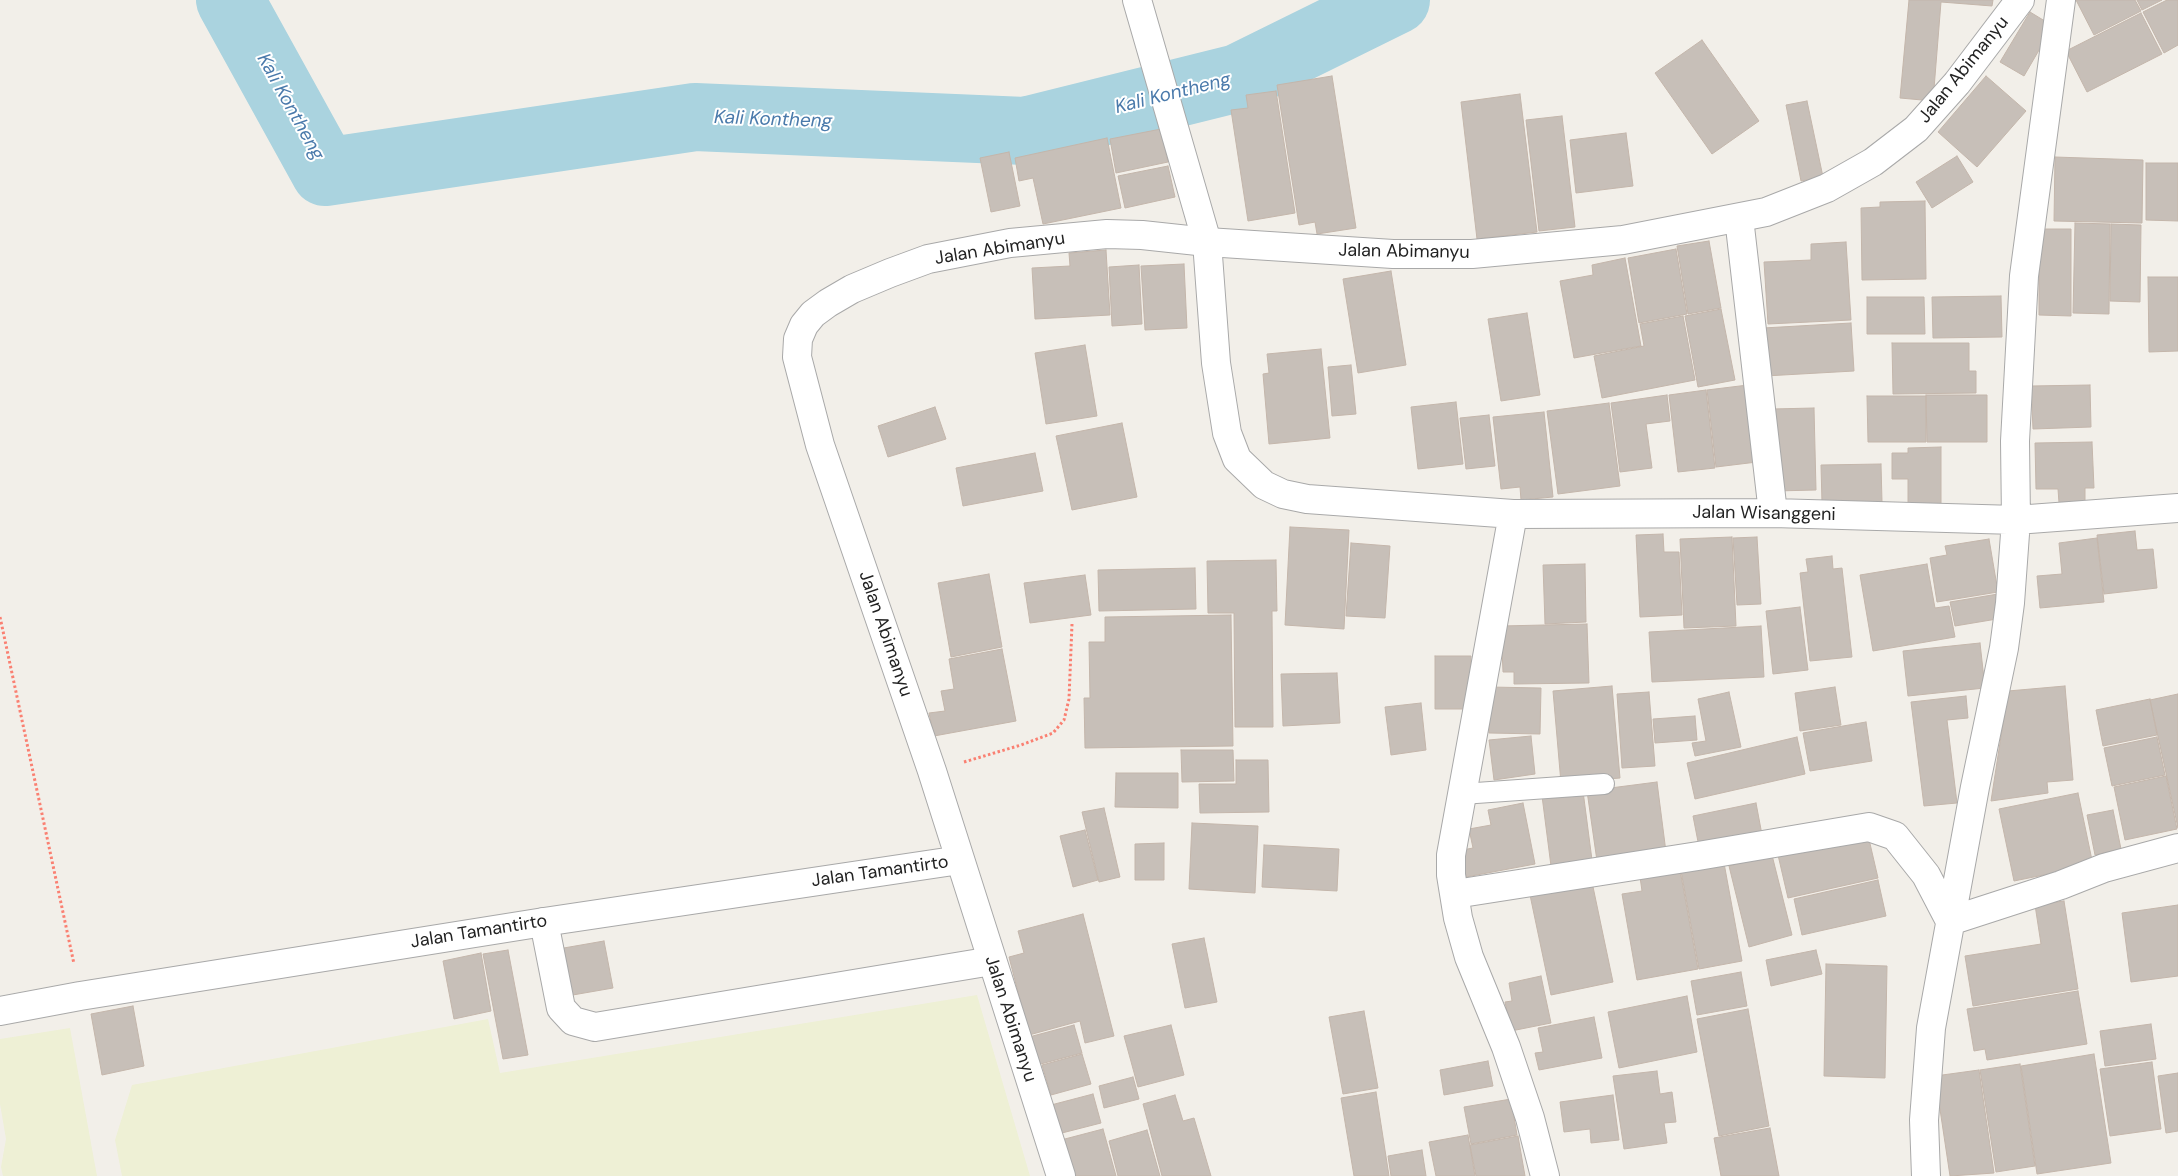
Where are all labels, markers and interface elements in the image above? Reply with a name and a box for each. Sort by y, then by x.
street label: Jalan Abimanyu [1914,12,2014,128]
water label: Kali Kontheng [251,50,329,164]
water label: Kali Kontheng [1113,69,1233,119]
water label: Kali Kontheng [713,107,833,133]
street label: Jalan Abimanyu [933,228,1067,270]
street label: Jalan Abimanyu [1338,240,1470,264]
street label: Jalan Wisanggeni [1692,502,1836,526]
street label: Jalan Abimanyu [853,568,917,700]
street label: Jalan Tamantirto [810,852,950,892]
street label: Jalan Tamantirto [409,911,549,953]
street label: Jalan Abimanyu [979,953,1041,1085]

